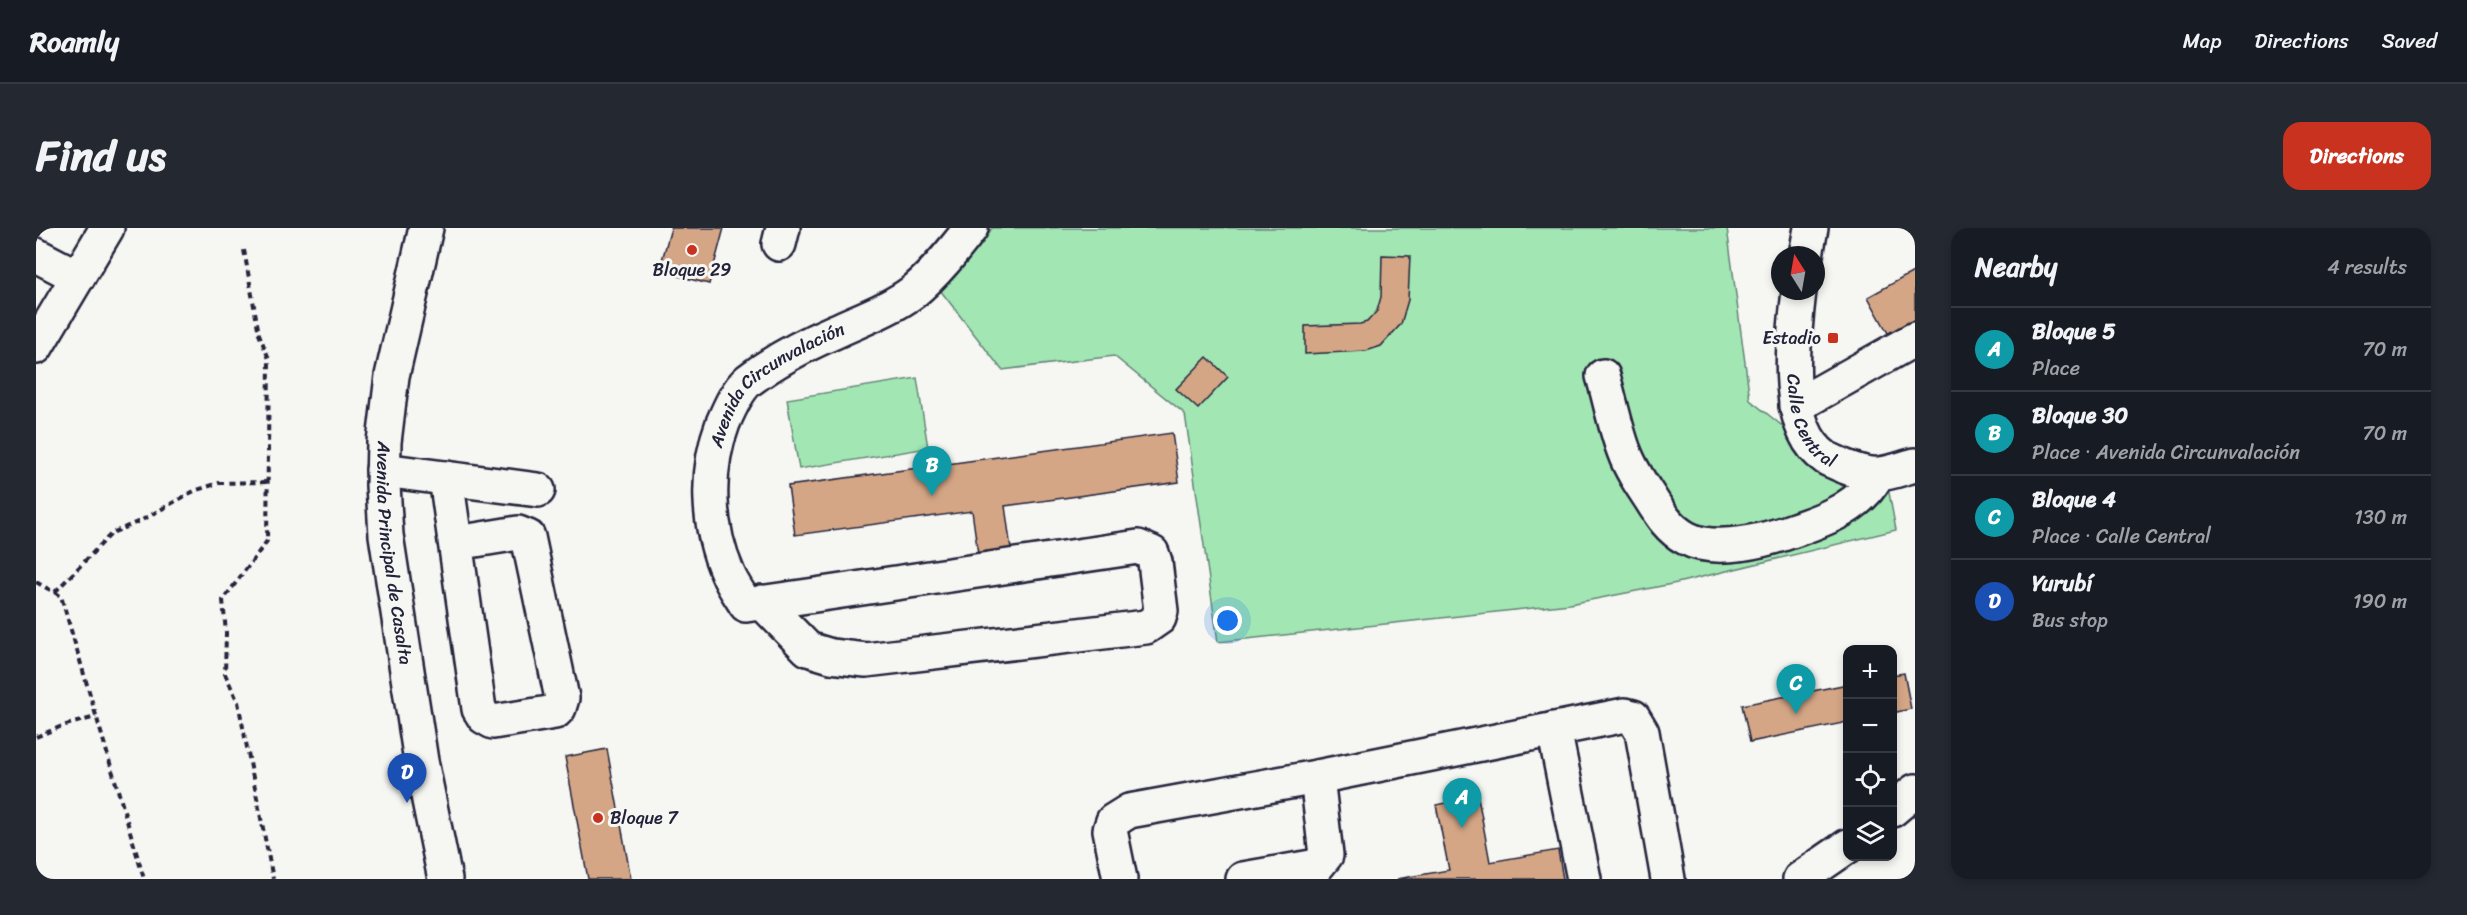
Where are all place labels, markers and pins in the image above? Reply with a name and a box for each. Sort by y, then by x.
marker: Bloque 29 [685,243,699,257]
place label: Bloque 29 [653,254,731,286]
place label: Estadio [1762,322,1821,354]
marker: Estadio [1826,331,1840,345]
pin: B [912,446,952,496]
pin: C [1776,664,1816,714]
pin: D [388,754,427,803]
pin: A [1442,778,1482,828]
place label: Bloque 7 [610,802,679,834]
marker: Bloque 7 [591,811,605,825]

